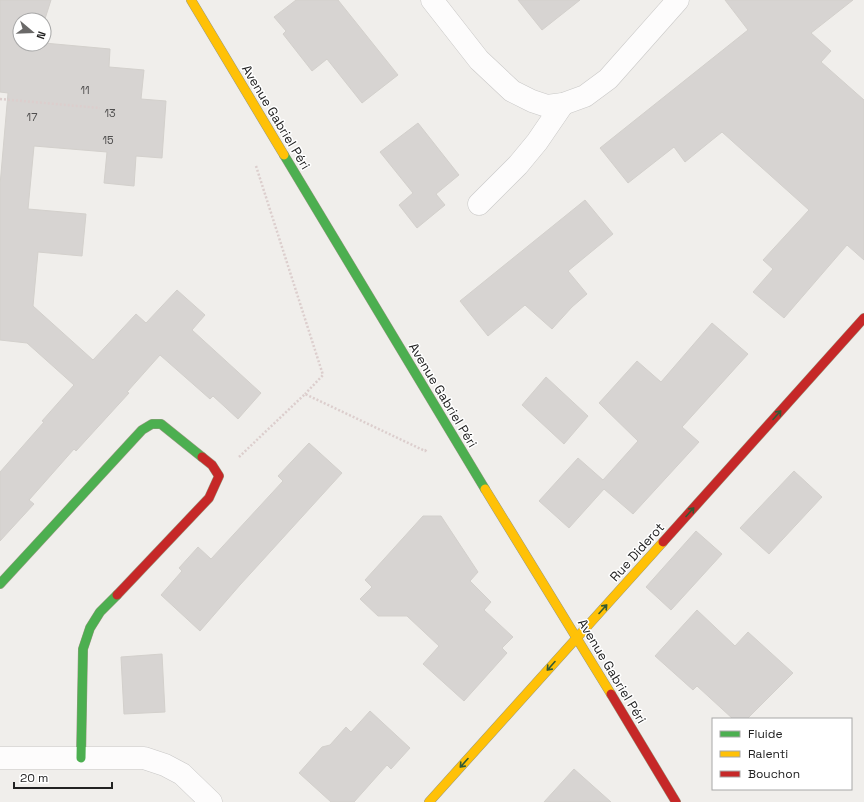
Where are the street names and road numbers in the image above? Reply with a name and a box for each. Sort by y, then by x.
street label: Avenue Gabriel Péri [238,61,314,173]
street label: Avenue Gabriel Péri [405,339,481,451]
street label: Rue Diderot [606,519,668,585]
street label: Avenue Gabriel Péri [574,615,650,727]

